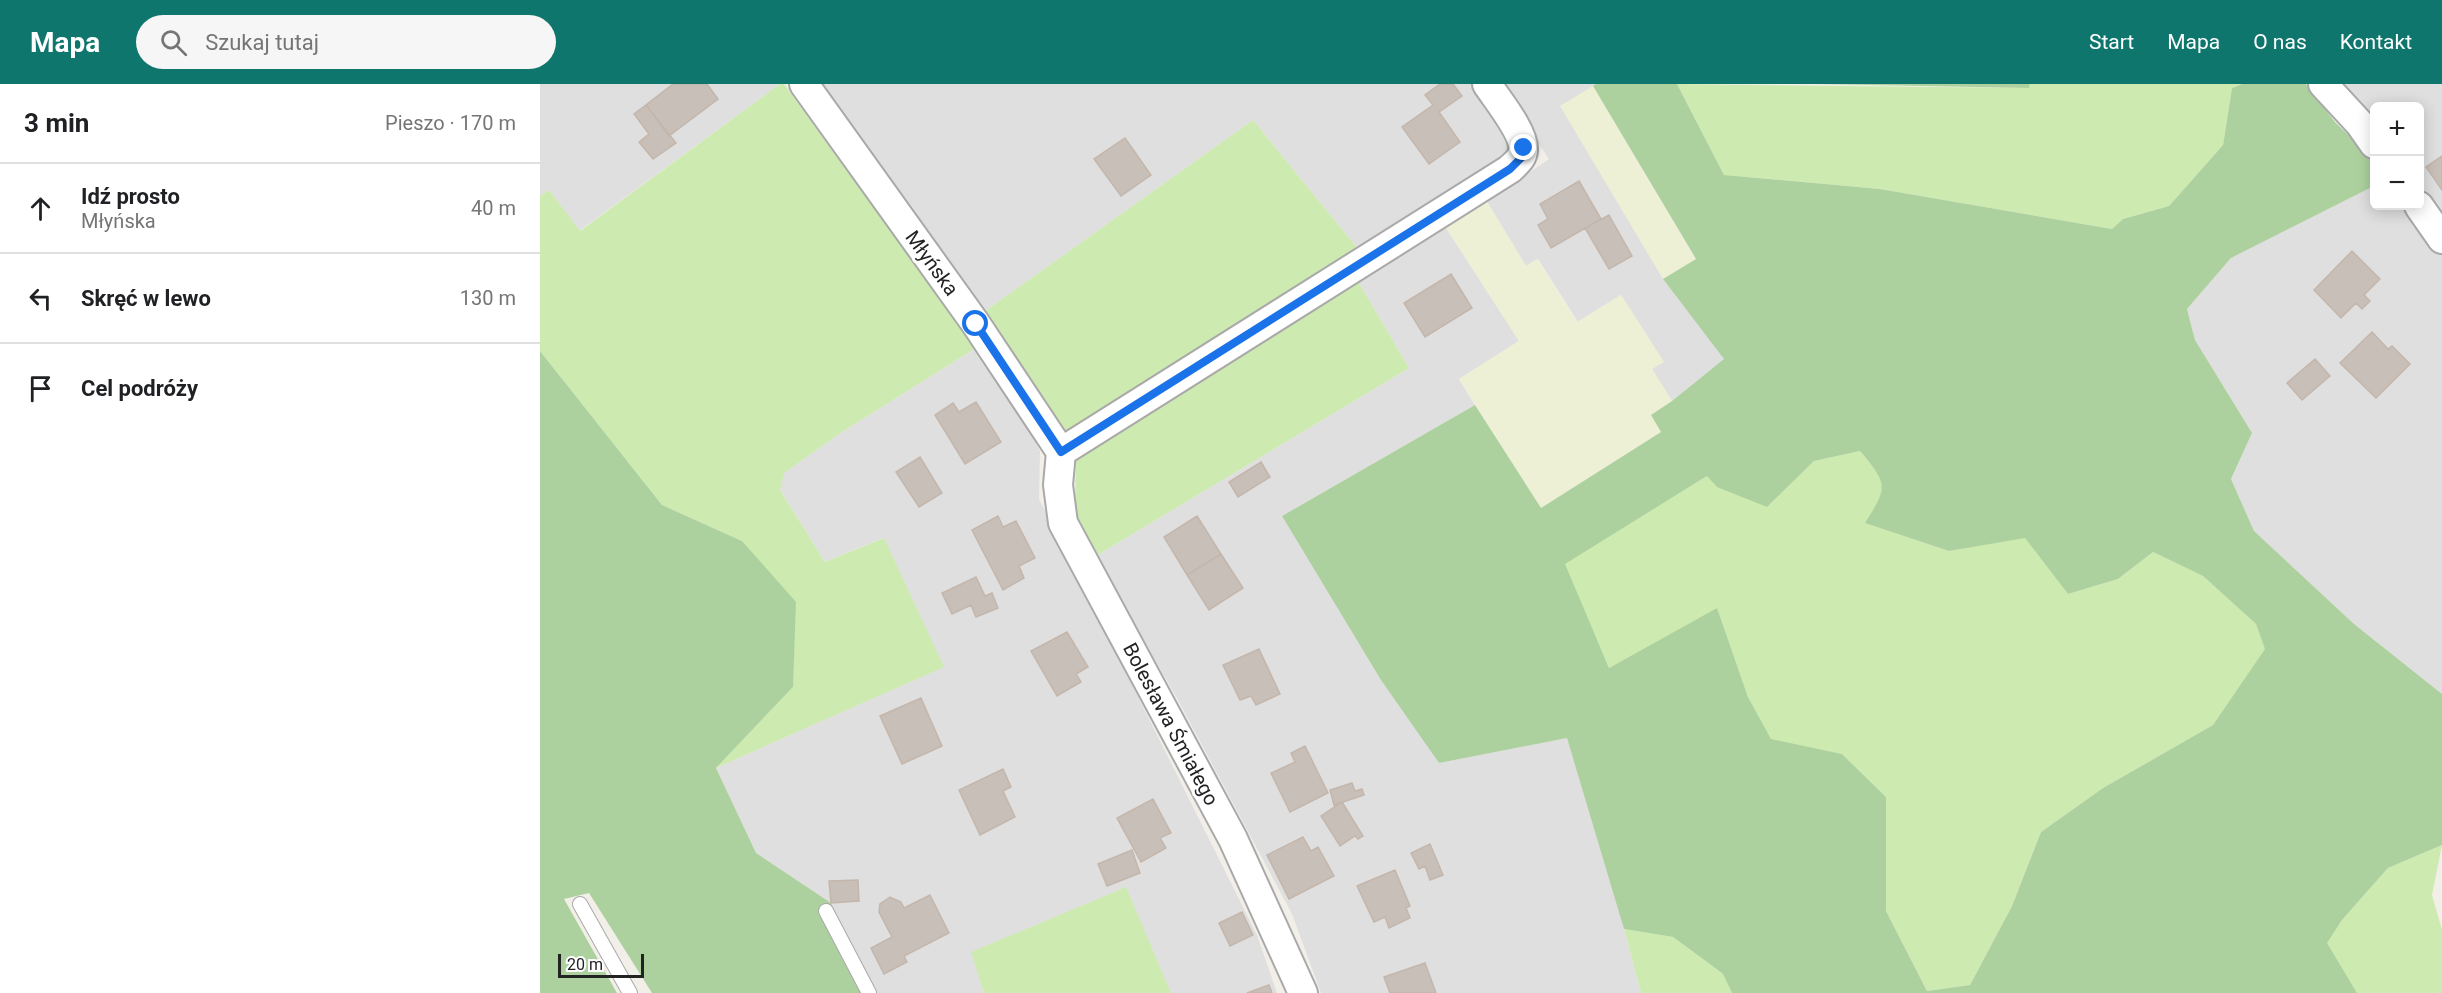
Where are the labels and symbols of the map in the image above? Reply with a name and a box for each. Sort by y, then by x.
route end [1510,134,1536,160]
street label: Młyńska [900,226,964,300]
route start [962,310,988,336]
street label: Bolesława Śmiałego [1118,639,1224,809]
scale bar [558,951,644,978]

